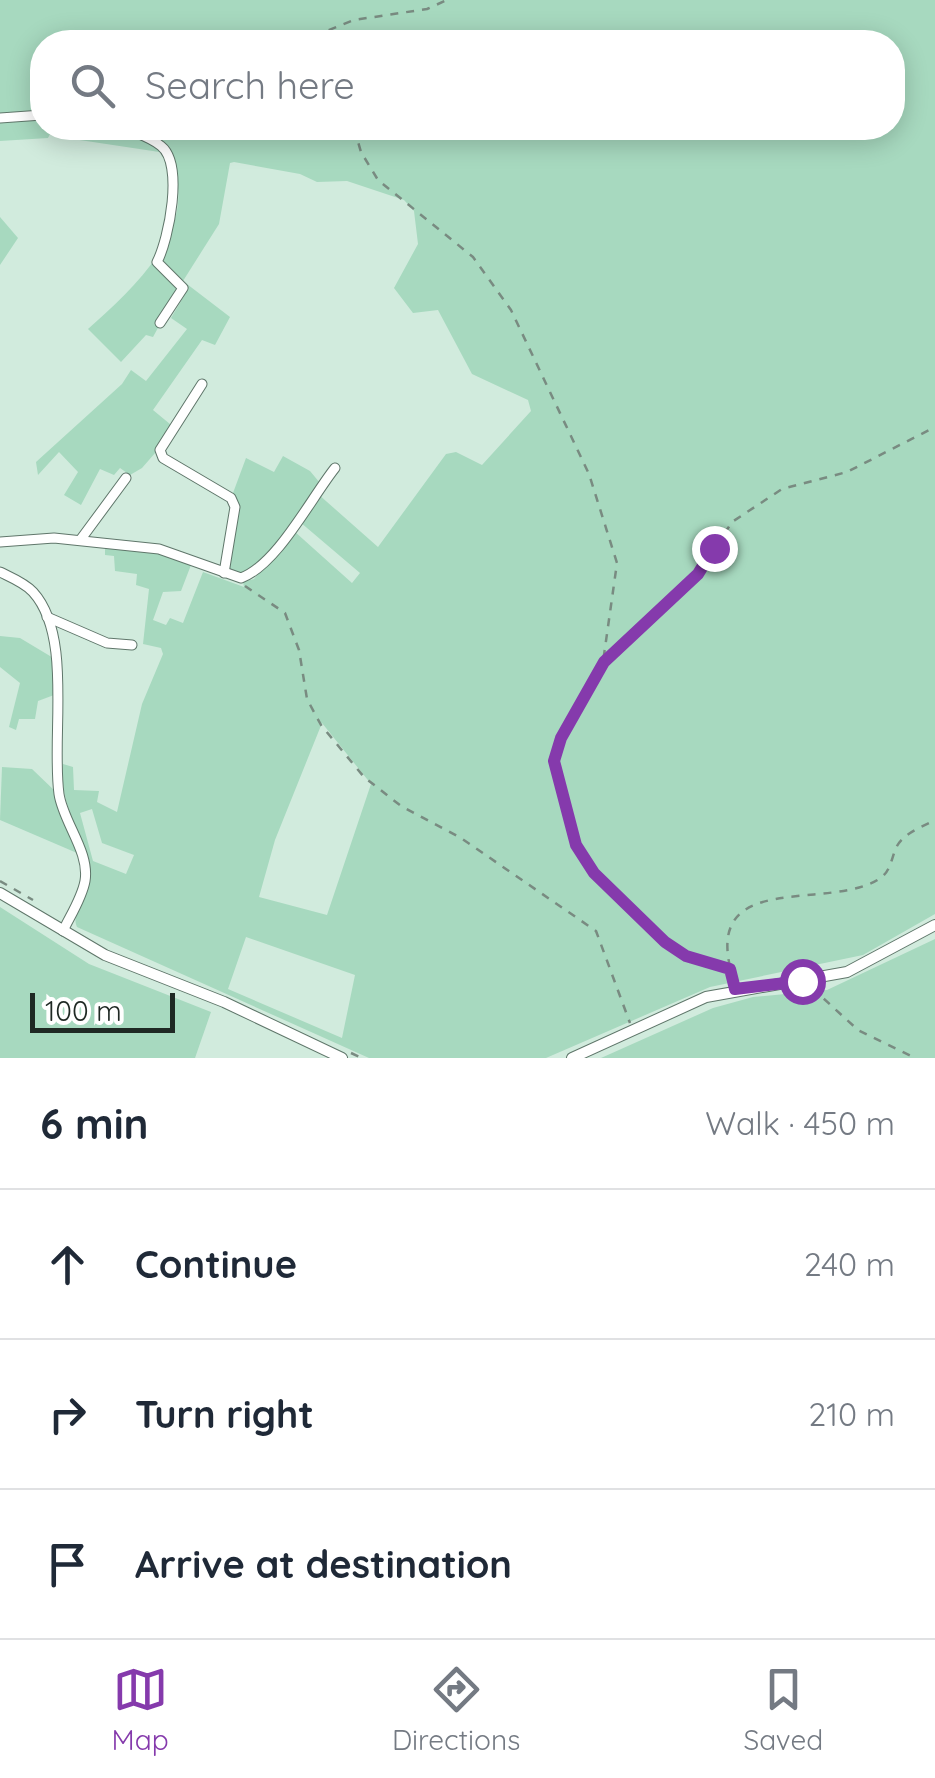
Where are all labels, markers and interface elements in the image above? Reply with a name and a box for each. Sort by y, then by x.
search box [30,30,905,140]
icon: search [65,58,120,113]
text: Search here [145,61,355,109]
route end [692,526,738,572]
route start [780,959,826,1005]
scale bar [30,988,175,1032]
text: 100 m [45,993,122,1028]
text: 6 min [40,1097,149,1150]
text: Walk · 450 m [705,1103,895,1143]
icon: ahead [40,1237,95,1292]
text: Continue [135,1240,297,1288]
text: 240 m [804,1244,895,1284]
icon: right [40,1387,95,1442]
text: Turn right [135,1390,314,1438]
text: 210 m [808,1394,895,1434]
icon: arrive [40,1537,95,1592]
text: Arrive at destination [135,1540,512,1588]
tab: Map [112,1662,169,1757]
tab: Directions [392,1662,520,1757]
tab: Saved [744,1662,823,1757]

